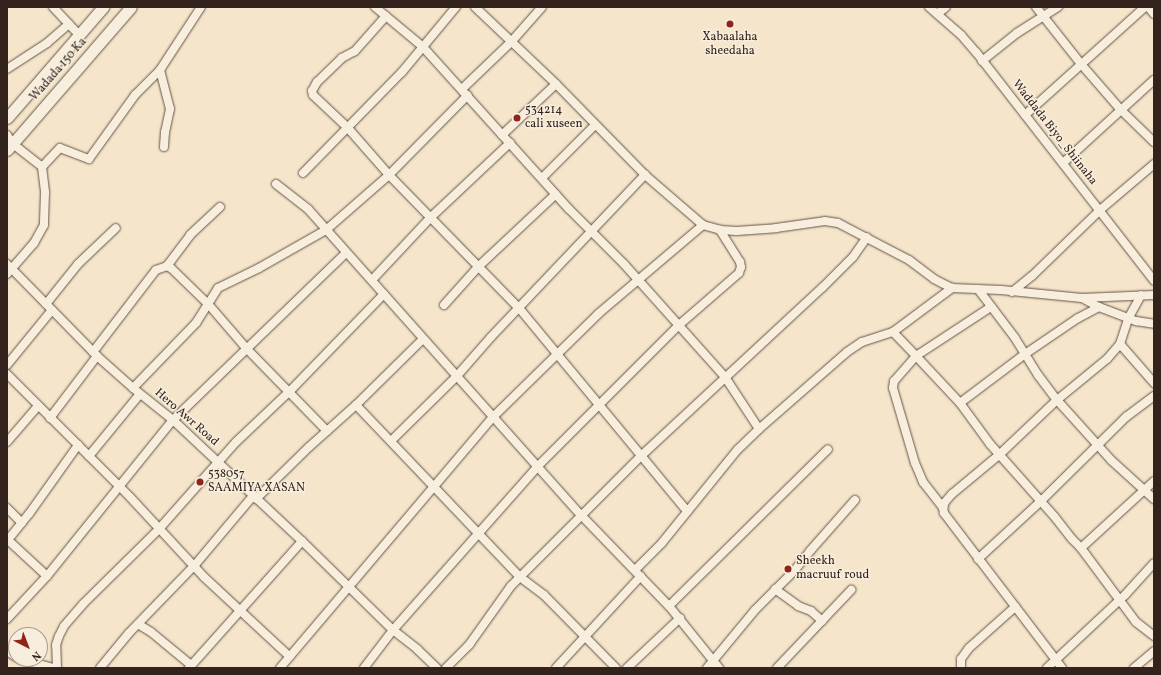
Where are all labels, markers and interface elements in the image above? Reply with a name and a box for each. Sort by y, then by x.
marker: Xabaalaha sheedaha [725,19,735,29]
place label: Xabaalaha sheedaha [702,31,758,59]
street label: Wadada 150 Ka [28,35,90,105]
street label: Waddada Biyo_Shiinaha [1008,78,1100,188]
place label: 534214 cali xuseen [525,104,583,132]
marker: 534214 cali xuseen [512,113,522,123]
street label: Hero Awr Road [151,386,221,450]
place label: 538057 SAAMIYA XASAN [208,468,305,496]
marker: 538057 SAAMIYA XASAN [195,477,205,487]
place label: Sheekh macruuf roud [796,555,868,583]
marker: Sheekh macruuf roud [783,564,793,574]
north arrow [8,627,48,667]
text: N [28,647,44,664]

